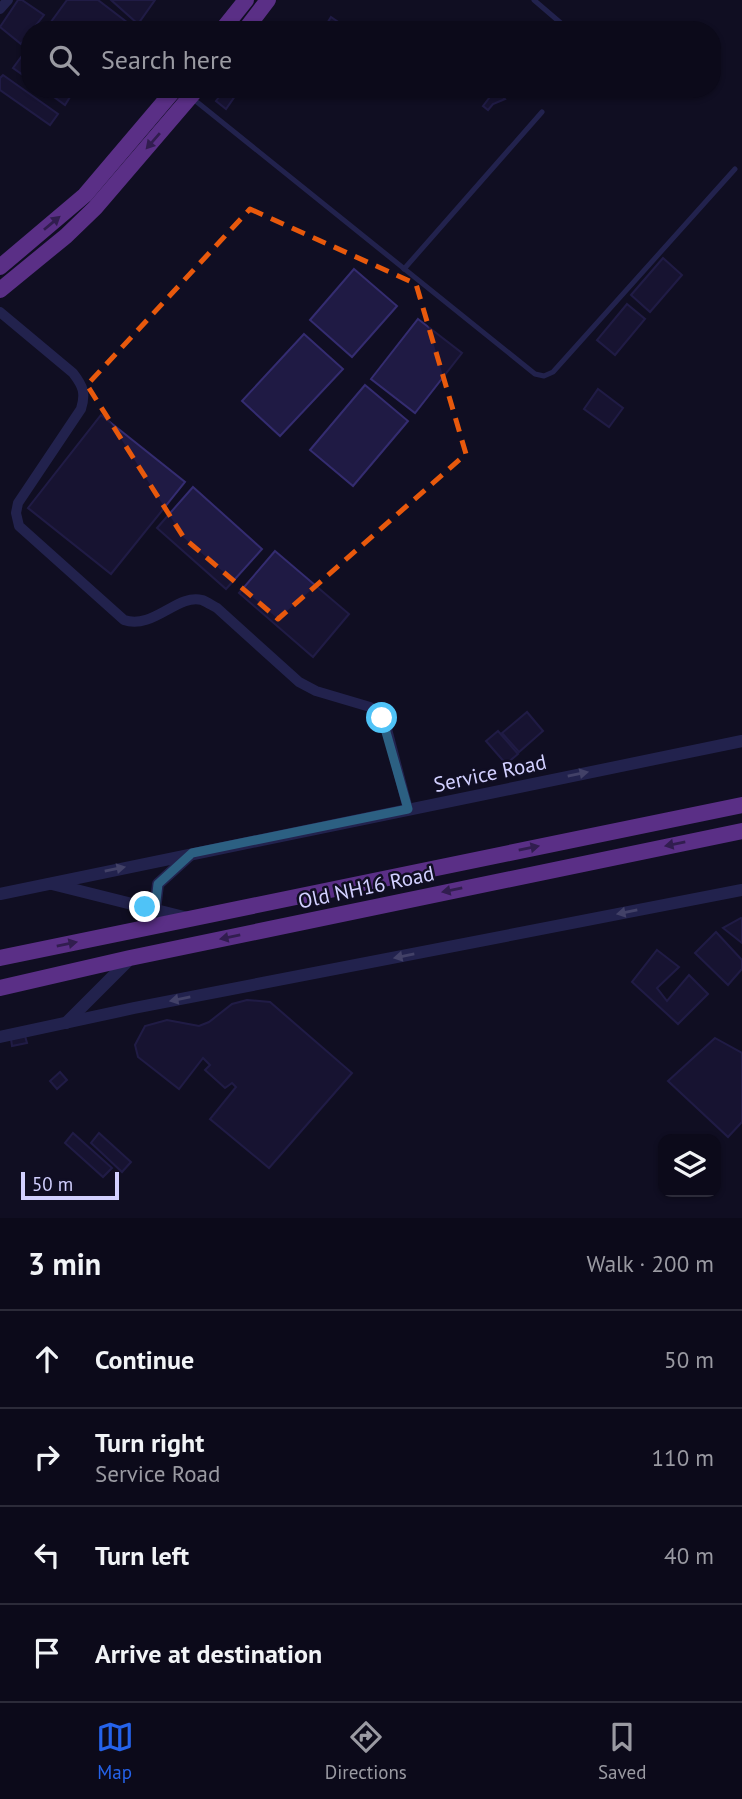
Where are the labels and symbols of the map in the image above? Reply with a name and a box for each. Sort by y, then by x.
one-way arrow [145,132,161,150]
one-way arrow [43,216,61,231]
route start [366,702,397,733]
street label: Service Road [431,748,549,798]
one-way arrow [567,769,589,780]
one-way arrow [664,839,686,850]
one-way arrow [518,842,540,853]
street label: Old NH16 Road [295,859,437,915]
one-way arrow [104,864,126,875]
one-way arrow [441,885,463,896]
route end [129,891,160,922]
one-way arrow [616,907,638,918]
one-way arrow [219,932,241,943]
one-way arrow [56,938,78,949]
one-way arrow [393,950,415,961]
one-way arrow [169,994,191,1005]
scale bar [21,1169,119,1201]

